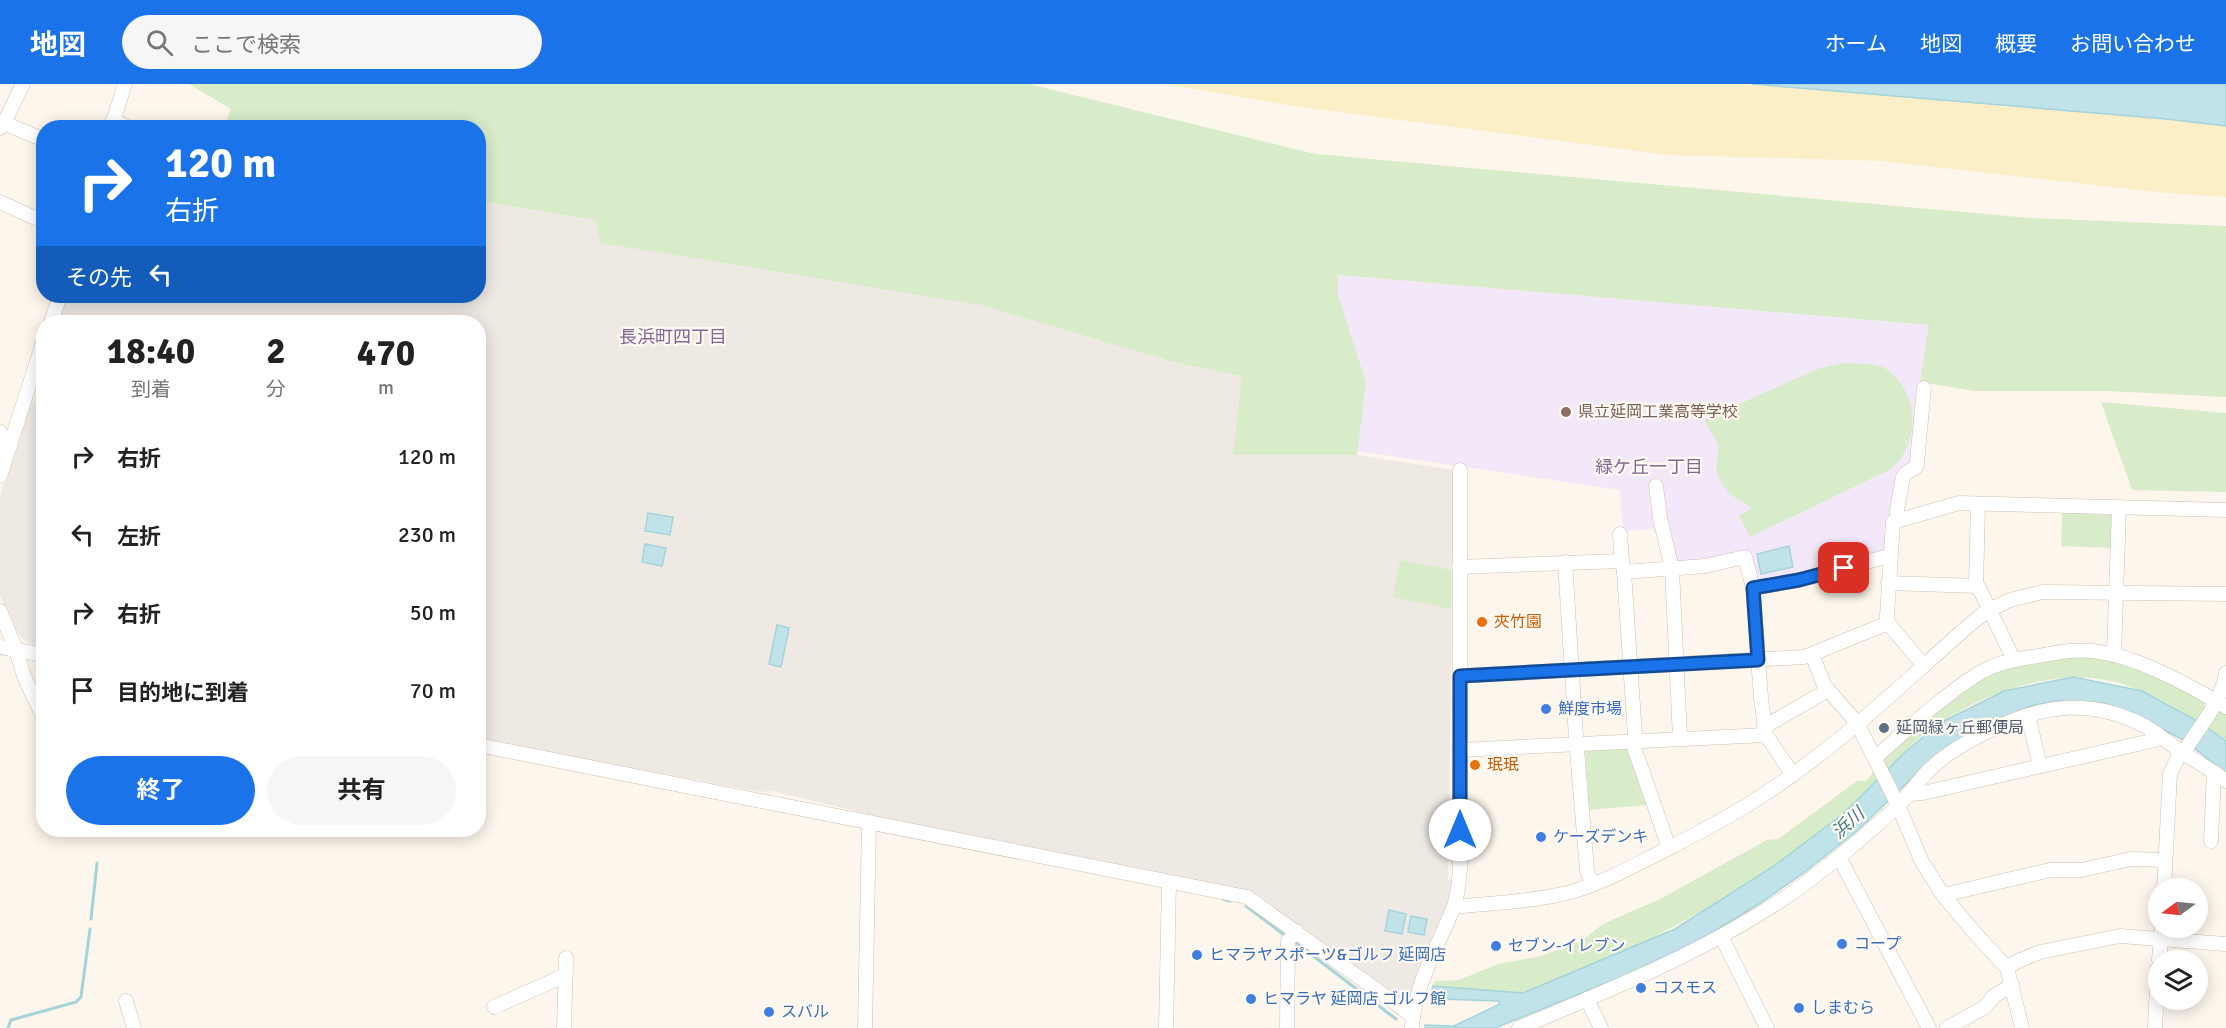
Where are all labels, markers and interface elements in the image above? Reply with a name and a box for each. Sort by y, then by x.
search box [122,15,542,69]
icon: search [143,26,176,59]
text: 地図 [30,28,86,62]
text: ここで検索 [191,31,301,58]
text: ホーム [1825,31,1887,57]
text: 地図 [1920,31,1962,57]
text: 概要 [1995,31,2037,57]
text: お問い合わせ [2070,31,2196,57]
text: 120 m [165,138,276,189]
icon: right [66,144,144,222]
text: 右折 [165,195,219,228]
icon: left [144,258,177,291]
text: その先 [66,264,132,291]
district label: 長浜町四丁目 [619,326,727,348]
text: 18:40 [107,329,195,374]
text: 2 [266,329,286,374]
text: 470 [357,331,415,376]
text: m [378,375,394,400]
text: 到着 [131,377,171,402]
text: 分 [266,377,286,402]
place label: 県立延岡工業高等学校 [1578,402,1738,422]
marker: 県立延岡工業高等学校 [1559,405,1573,419]
icon: right [66,440,99,473]
text: 120 m [398,443,456,470]
text: 右折 [117,445,161,472]
district label: 緑ケ丘一丁目 [1595,456,1703,478]
icon: left [66,518,99,551]
text: 230 m [398,521,456,548]
text: 左折 [117,523,161,550]
pin [1818,542,1869,593]
icon: arrive [1827,551,1860,584]
icon: right [66,596,99,629]
text: 50 m [410,599,456,626]
text: 右折 [117,601,161,628]
place label: 夾竹園 [1494,612,1542,632]
marker: 夾竹園 [1475,615,1489,629]
icon: arrive [66,674,99,707]
text: 70 m [410,677,456,704]
text: 目的地に到着 [117,679,249,706]
place label: 鮮度市場 [1558,699,1622,719]
marker: 鮮度市場 [1539,702,1553,716]
place label: 延岡緑ヶ丘郵便局 [1896,718,2024,738]
marker: 延岡緑ヶ丘郵便局 [1877,721,1891,735]
place label: 珉珉 [1487,755,1519,775]
button: 終了 [66,756,255,825]
button: 共有 [267,756,456,825]
marker: 珉珉 [1468,758,1482,772]
position arrow [1428,798,1492,862]
water label: 浜川 [1827,801,1870,843]
place label: ケーズデンキ [1553,827,1648,847]
marker: ケーズデンキ [1534,830,1548,844]
north arrow [2148,878,2208,938]
map controls [2148,878,2208,1010]
place label: コープ [1854,934,1901,954]
place label: セブン-イレブン [1508,936,1626,956]
marker: コープ [1835,937,1849,951]
marker: セブン-イレブン [1489,939,1503,953]
place label: ヒマラヤスポーツ&ゴルフ 延岡店 [1209,945,1446,965]
marker: ヒマラヤスポーツ&ゴルフ 延岡店 [1190,948,1204,962]
button: layers [2148,950,2208,1010]
place label: コスモス [1653,978,1717,998]
marker: コスモス [1634,981,1648,995]
place label: ヒマラヤ 延岡店 ゴルフ館 [1263,989,1446,1009]
marker: ヒマラヤ 延岡店 ゴルフ館 [1244,992,1258,1006]
place label: しまむら [1811,998,1875,1018]
marker: しまむら [1792,1001,1806,1015]
place label: スバル [781,1002,829,1022]
marker: スバル [762,1005,776,1019]

